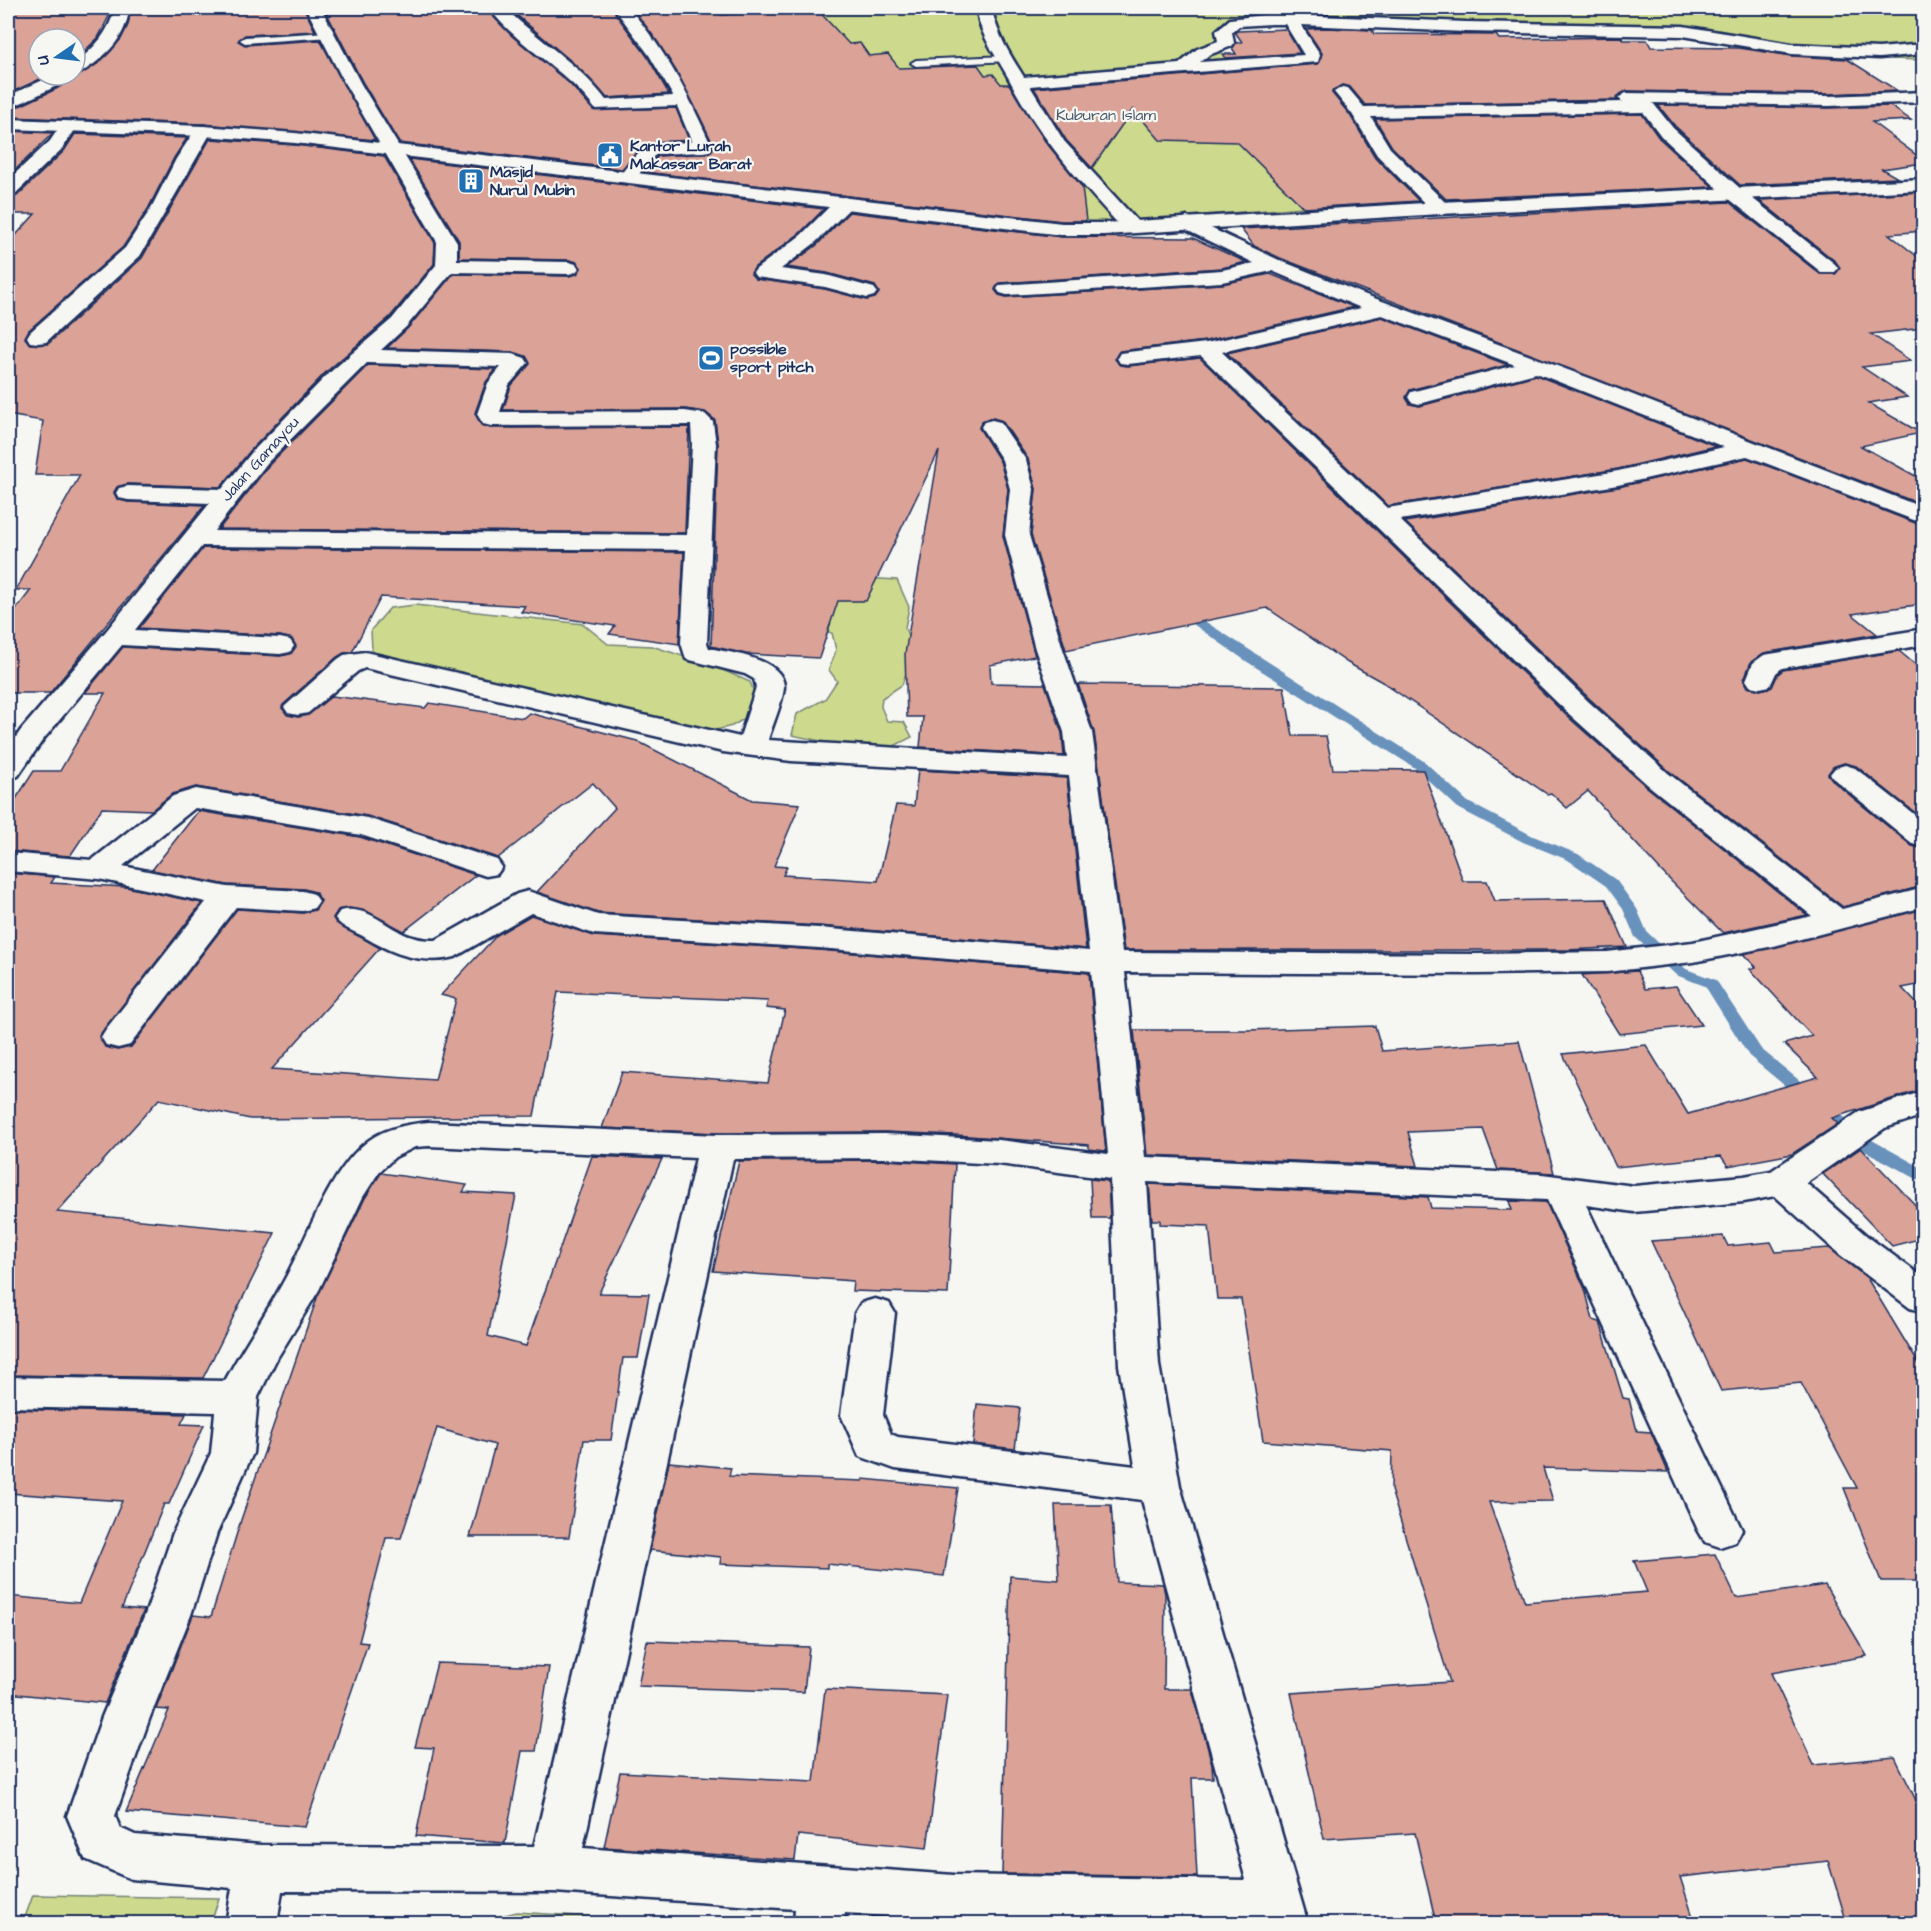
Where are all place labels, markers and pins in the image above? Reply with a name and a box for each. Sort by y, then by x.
place label: Kantor Lurah Makassar Barat [630,135,752,175]
public building icon: Kantor Lurah Makassar Barat [595,140,625,170]
place label: Masjid Nurul Mubin [490,161,575,201]
building icon: Masjid Nurul Mubin [456,166,486,196]
place label: possible sport pitch [730,338,815,378]
sports icon: possible sport pitch [696,343,726,373]

